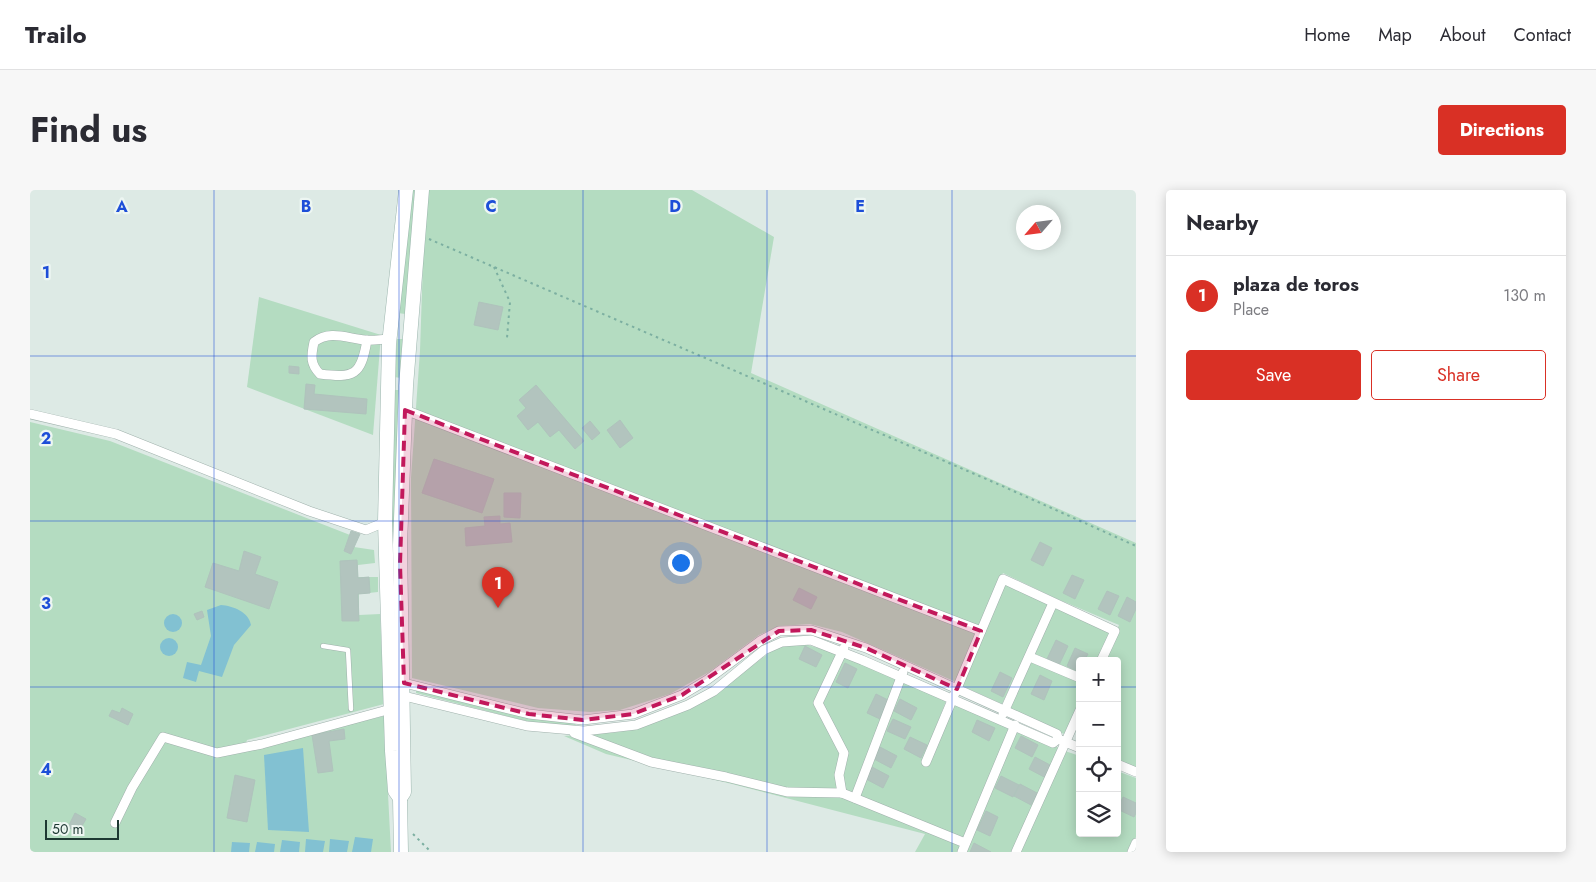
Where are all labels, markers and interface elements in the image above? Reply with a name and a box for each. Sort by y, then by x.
text: Trailo [25,17,87,52]
text: Home [1304,22,1350,48]
text: Map [1378,22,1412,48]
text: About [1440,22,1485,48]
text: Contact [1513,22,1571,48]
text: Find us [30,105,147,155]
button: Directions [1438,105,1566,155]
text: A [115,195,128,218]
text: B [301,195,311,218]
text: C [485,195,497,218]
text: D [669,195,681,218]
text: E [855,195,865,218]
north arrow [1016,205,1061,250]
text: Nearby [1186,208,1258,238]
text: 1 [42,261,50,284]
text: plaza de toros [1233,271,1359,298]
text: 1 [1198,284,1206,307]
text: 130 m [1503,284,1546,307]
text: Place [1233,298,1269,321]
button: Save [1186,350,1361,400]
button: Share [1371,350,1546,400]
text: 2 [41,427,51,450]
your location [668,550,694,576]
pin: 1 [482,567,514,608]
text: 3 [41,592,51,615]
map controls [1076,657,1121,837]
button: + [1076,657,1121,702]
button: − [1076,702,1121,747]
button: locate [1076,747,1121,792]
text: 4 [40,758,52,781]
button: layers [1076,792,1121,837]
scale bar [45,817,119,840]
text: 50 m [52,819,83,839]

